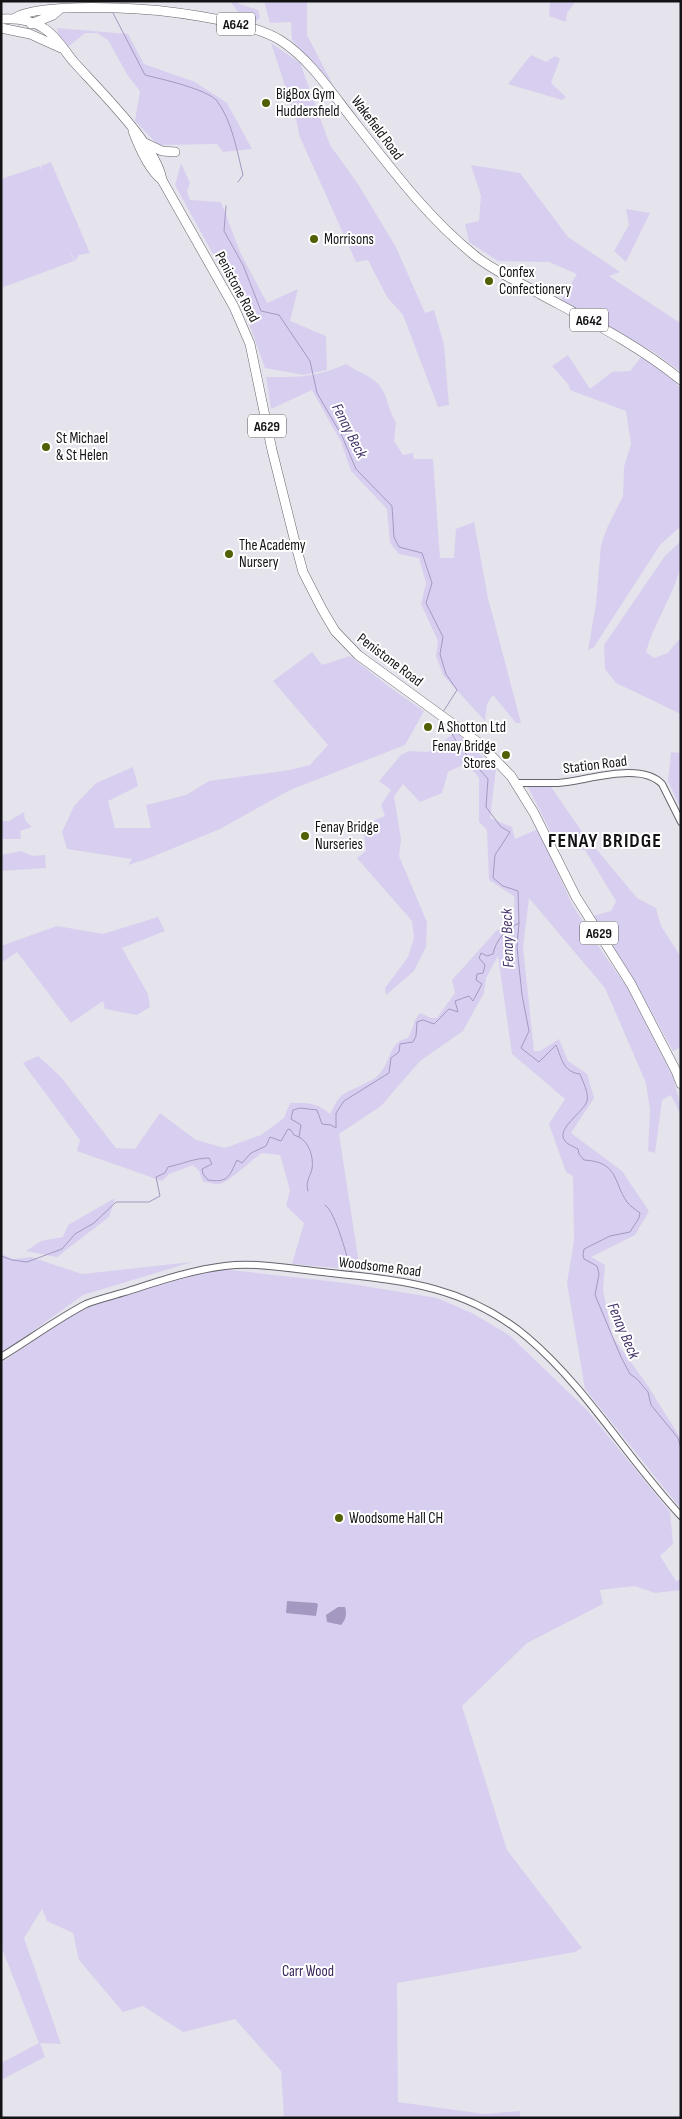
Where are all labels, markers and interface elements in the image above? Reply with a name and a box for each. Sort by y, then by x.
road number: A642 [217,12,255,36]
place label: BigBox Gym Huddersfield [276,85,340,121]
street label: Wakefield Road [347,92,407,164]
marker: BigBox Gym Huddersfield [260,97,272,109]
place label: Morrisons [324,230,374,249]
marker: Morrisons [308,233,320,245]
street label: Penistone Road [210,248,264,326]
place label: Confex Confectionery [499,263,571,299]
marker: Confex Confectionery [483,275,495,287]
road number: A642 [570,308,608,332]
water label: Fenay Beck [327,400,371,463]
road number: A629 [248,414,286,438]
place label: St Michael & St Helen [56,429,108,465]
marker: St Michael & St Helen [40,441,52,453]
place label: The Academy Nursery [239,536,306,572]
marker: The Academy Nursery [223,548,235,560]
street label: Penistone Road [353,629,427,691]
place label: A Shotton Ltd [437,718,506,737]
marker: A Shotton Ltd [422,721,434,733]
place label: Fenay Bridge Stores [432,737,496,773]
marker: Fenay Bridge Stores [500,749,512,761]
street label: Station Road [562,752,628,778]
place label: Fenay Bridge Nurseries [315,818,379,854]
district label: FENAY BRIDGE [548,829,662,853]
marker: Fenay Bridge Nurseries [299,830,311,842]
water label: Fenay Beck [497,907,519,968]
road number: A629 [580,921,618,944]
street label: Woodsome Road [338,1253,422,1281]
water label: Fenay Beck [603,1300,644,1363]
place label: Woodsome Hall CH [349,1509,443,1528]
marker: Woodsome Hall CH [333,1512,345,1524]
park label: Carr Wood [282,1962,334,1981]

